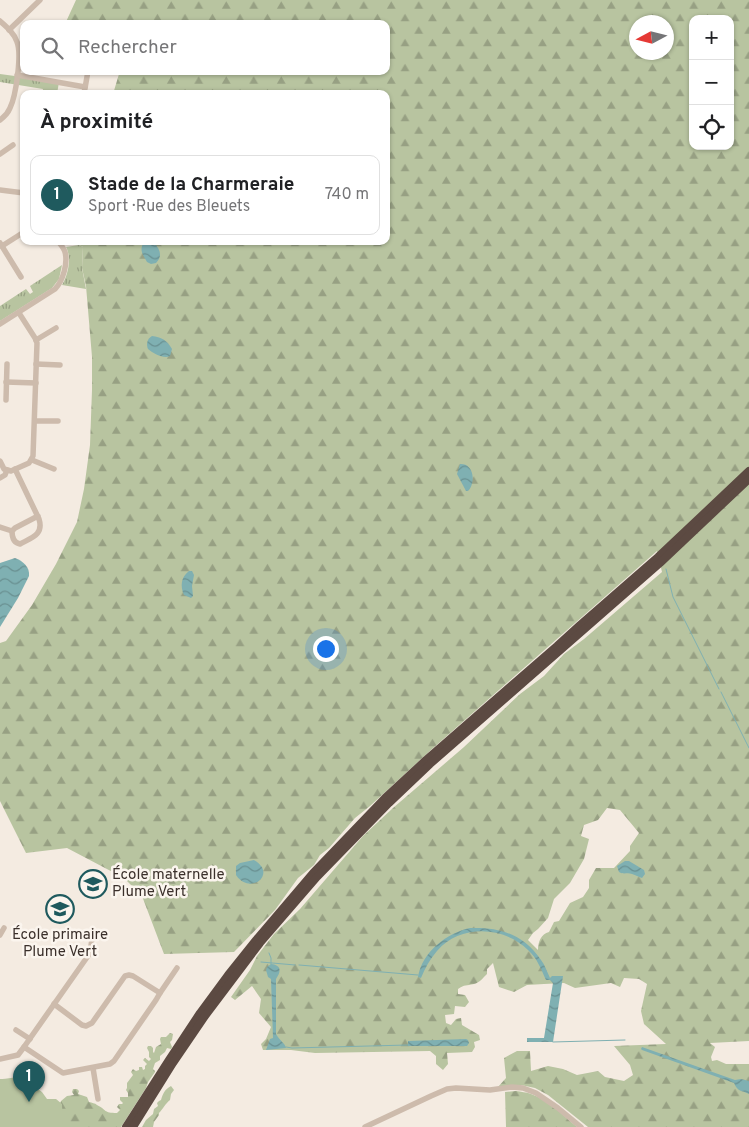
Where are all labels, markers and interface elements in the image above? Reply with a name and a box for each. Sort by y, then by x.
north arrow [629,15,674,60]
map controls [689,15,734,150]
button: + [689,15,734,60]
search box [20,20,390,75]
icon: search [38,34,66,62]
text: Rechercher [78,36,177,60]
button: − [689,60,734,105]
button: locate [689,105,734,150]
text: À proximité [40,109,153,136]
text: Stade de la Charmeraie [88,173,294,197]
text: 1 [54,185,60,205]
text: 740 m [325,185,369,205]
text: Sport · Rue des Bleuets [88,197,250,217]
your location [313,636,339,662]
place label: École maternelle Plume Vert [112,865,225,902]
school or university icon: École maternelle Plume Vert [78,869,108,899]
school or university icon: École primaire Plume Vert [45,894,75,924]
place label: École primaire Plume Vert [12,925,108,962]
pin: 1 [13,1061,45,1102]

